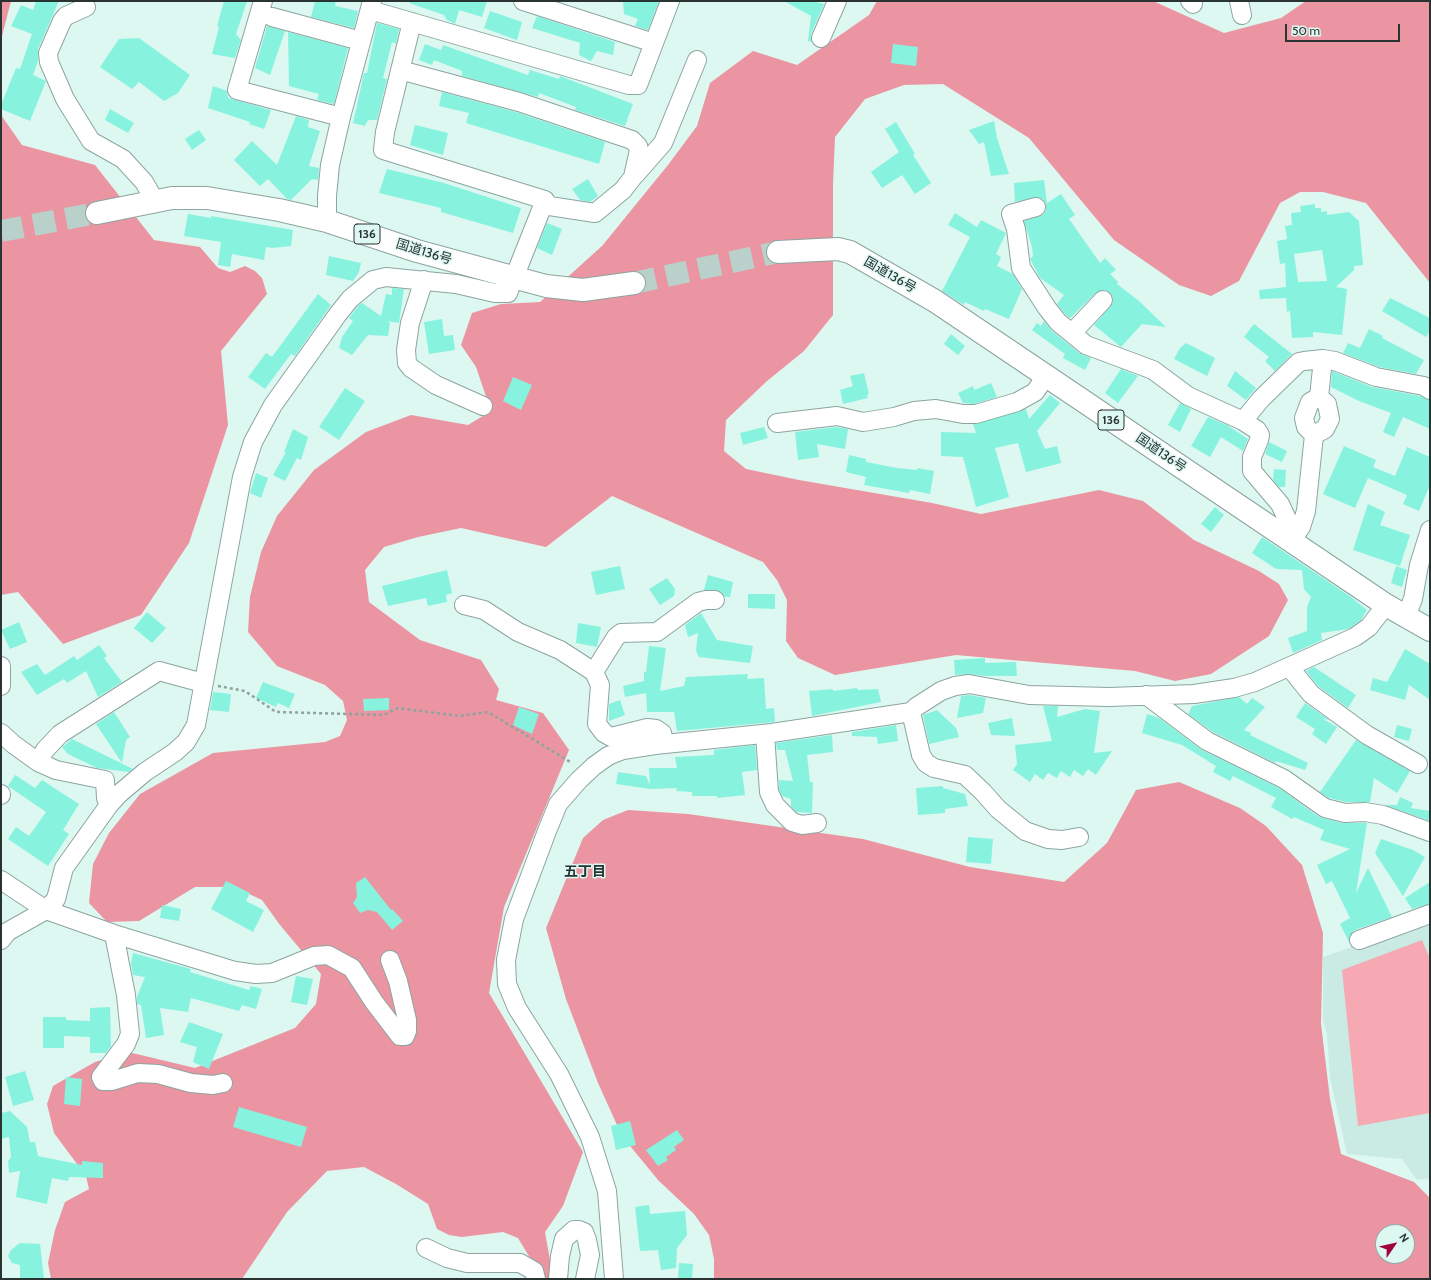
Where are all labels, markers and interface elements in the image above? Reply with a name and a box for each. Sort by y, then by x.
scale bar [1287,16,1402,42]
text: 50 m [1292,23,1320,38]
road number: 136 [354,224,380,244]
street label: 国道136号 [394,236,454,268]
street label: 国道136号 [861,254,919,296]
road number: 136 [1098,410,1124,430]
street label: 国道136号 [1133,430,1189,476]
district label: 五丁目 [564,864,606,880]
north arrow [1375,1224,1415,1264]
text: N [1396,1231,1412,1245]

